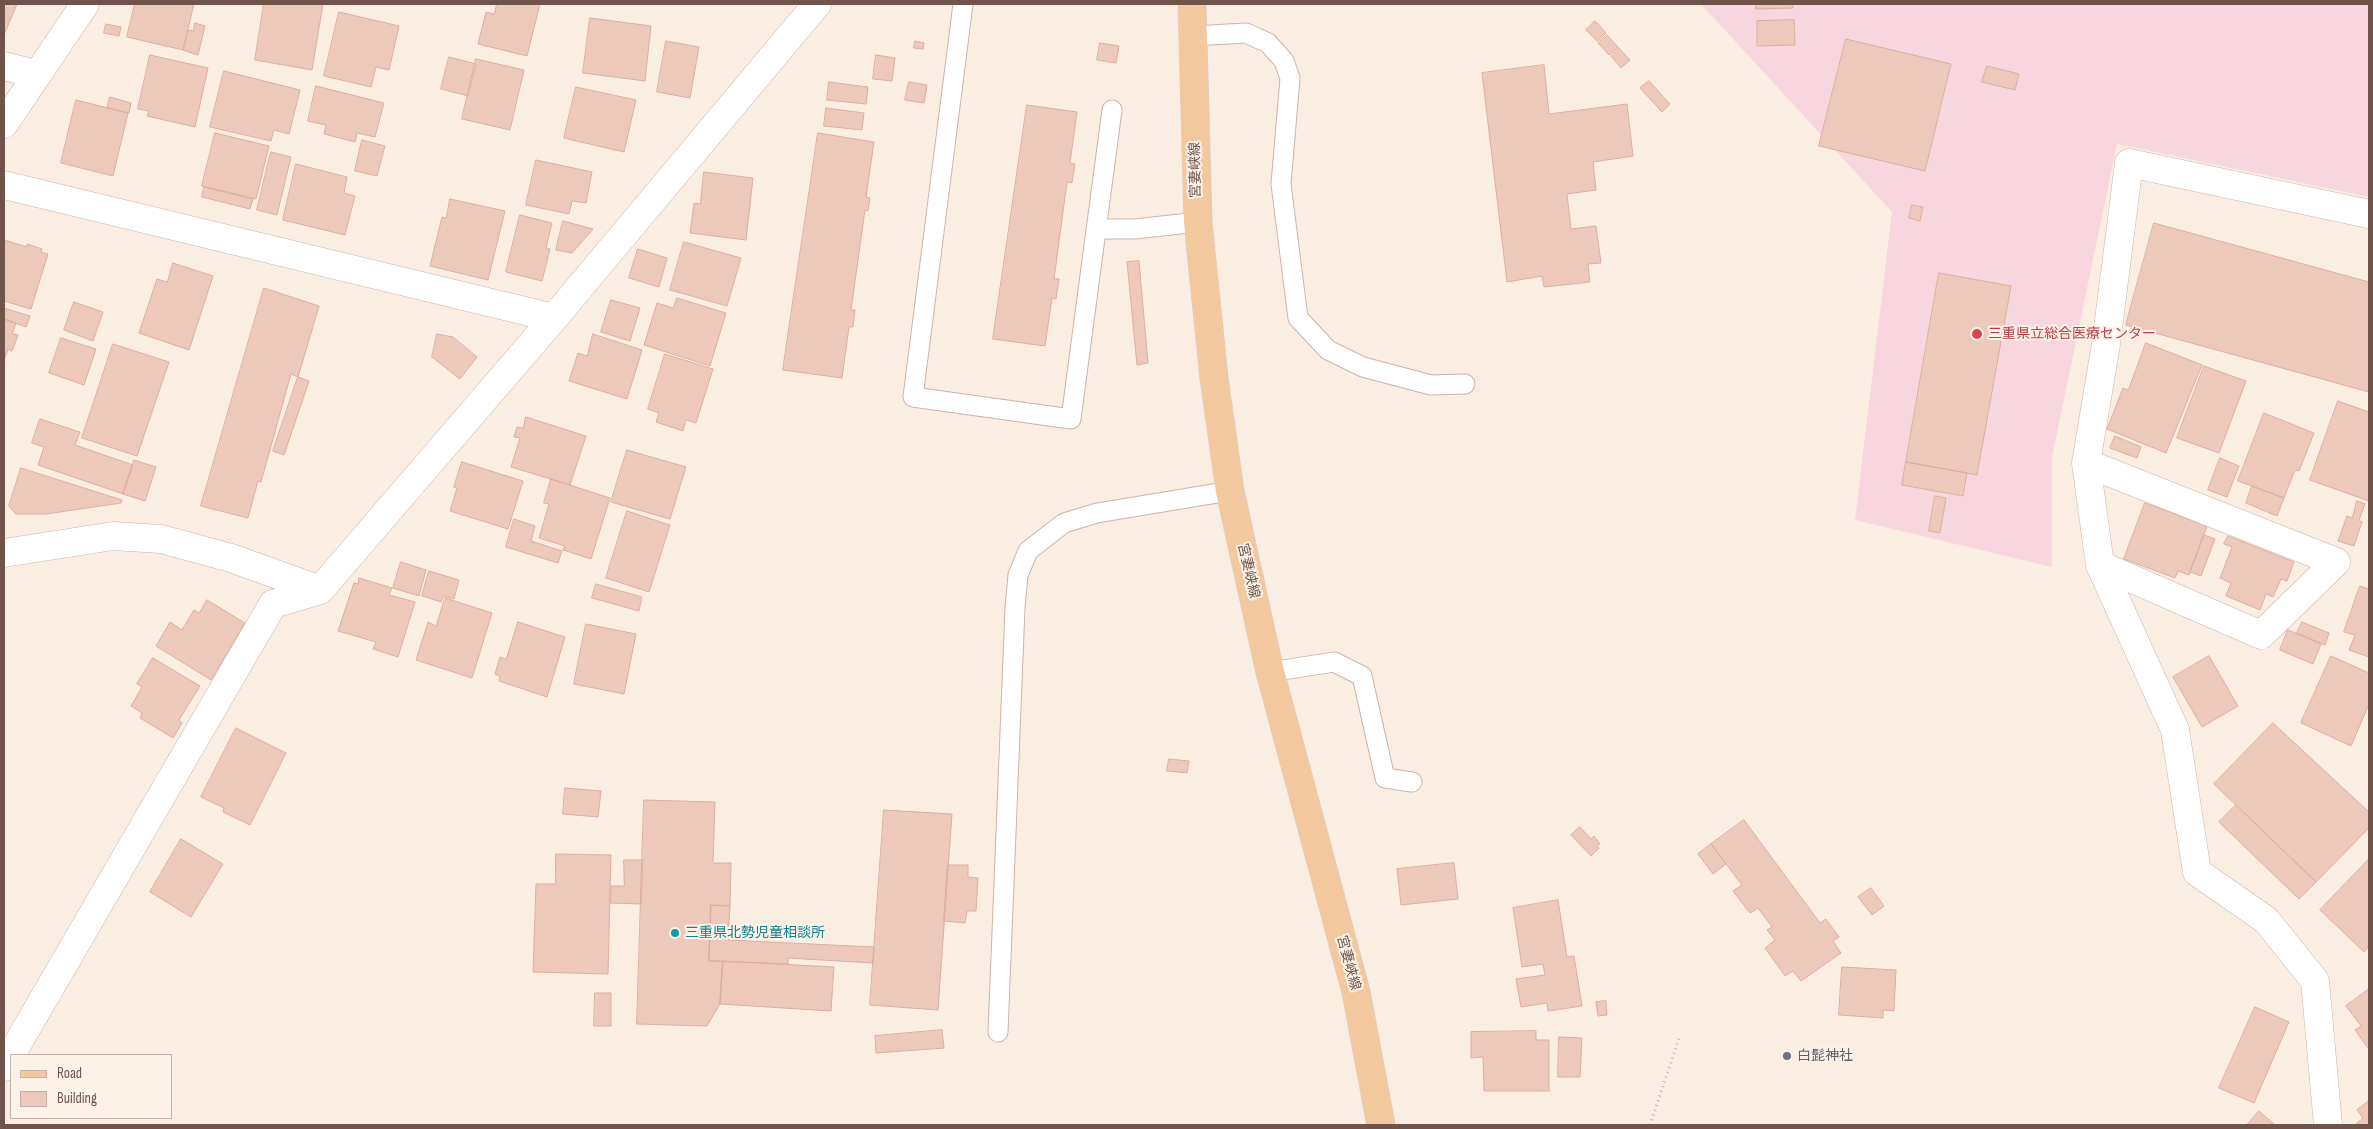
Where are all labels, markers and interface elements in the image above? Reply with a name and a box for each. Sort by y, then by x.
street label: 宮妻峡線 [1187,142,1205,198]
place label: 三重県立総合医療センター [1988,326,2156,342]
marker: 三重県立総合医療センター [1970,327,1984,341]
street label: 宮妻峡線 [1234,542,1262,600]
place label: 三重県北勢児童相談所 [685,925,825,941]
marker: 三重県北勢児童相談所 [669,927,681,939]
street label: 宮妻峡線 [1333,934,1363,992]
place label: 白髭神社 [1797,1048,1853,1064]
marker: 白髭神社 [1781,1050,1793,1062]
legend [10,1054,172,1119]
text: Road [57,1064,82,1083]
text: Building [57,1089,97,1108]

